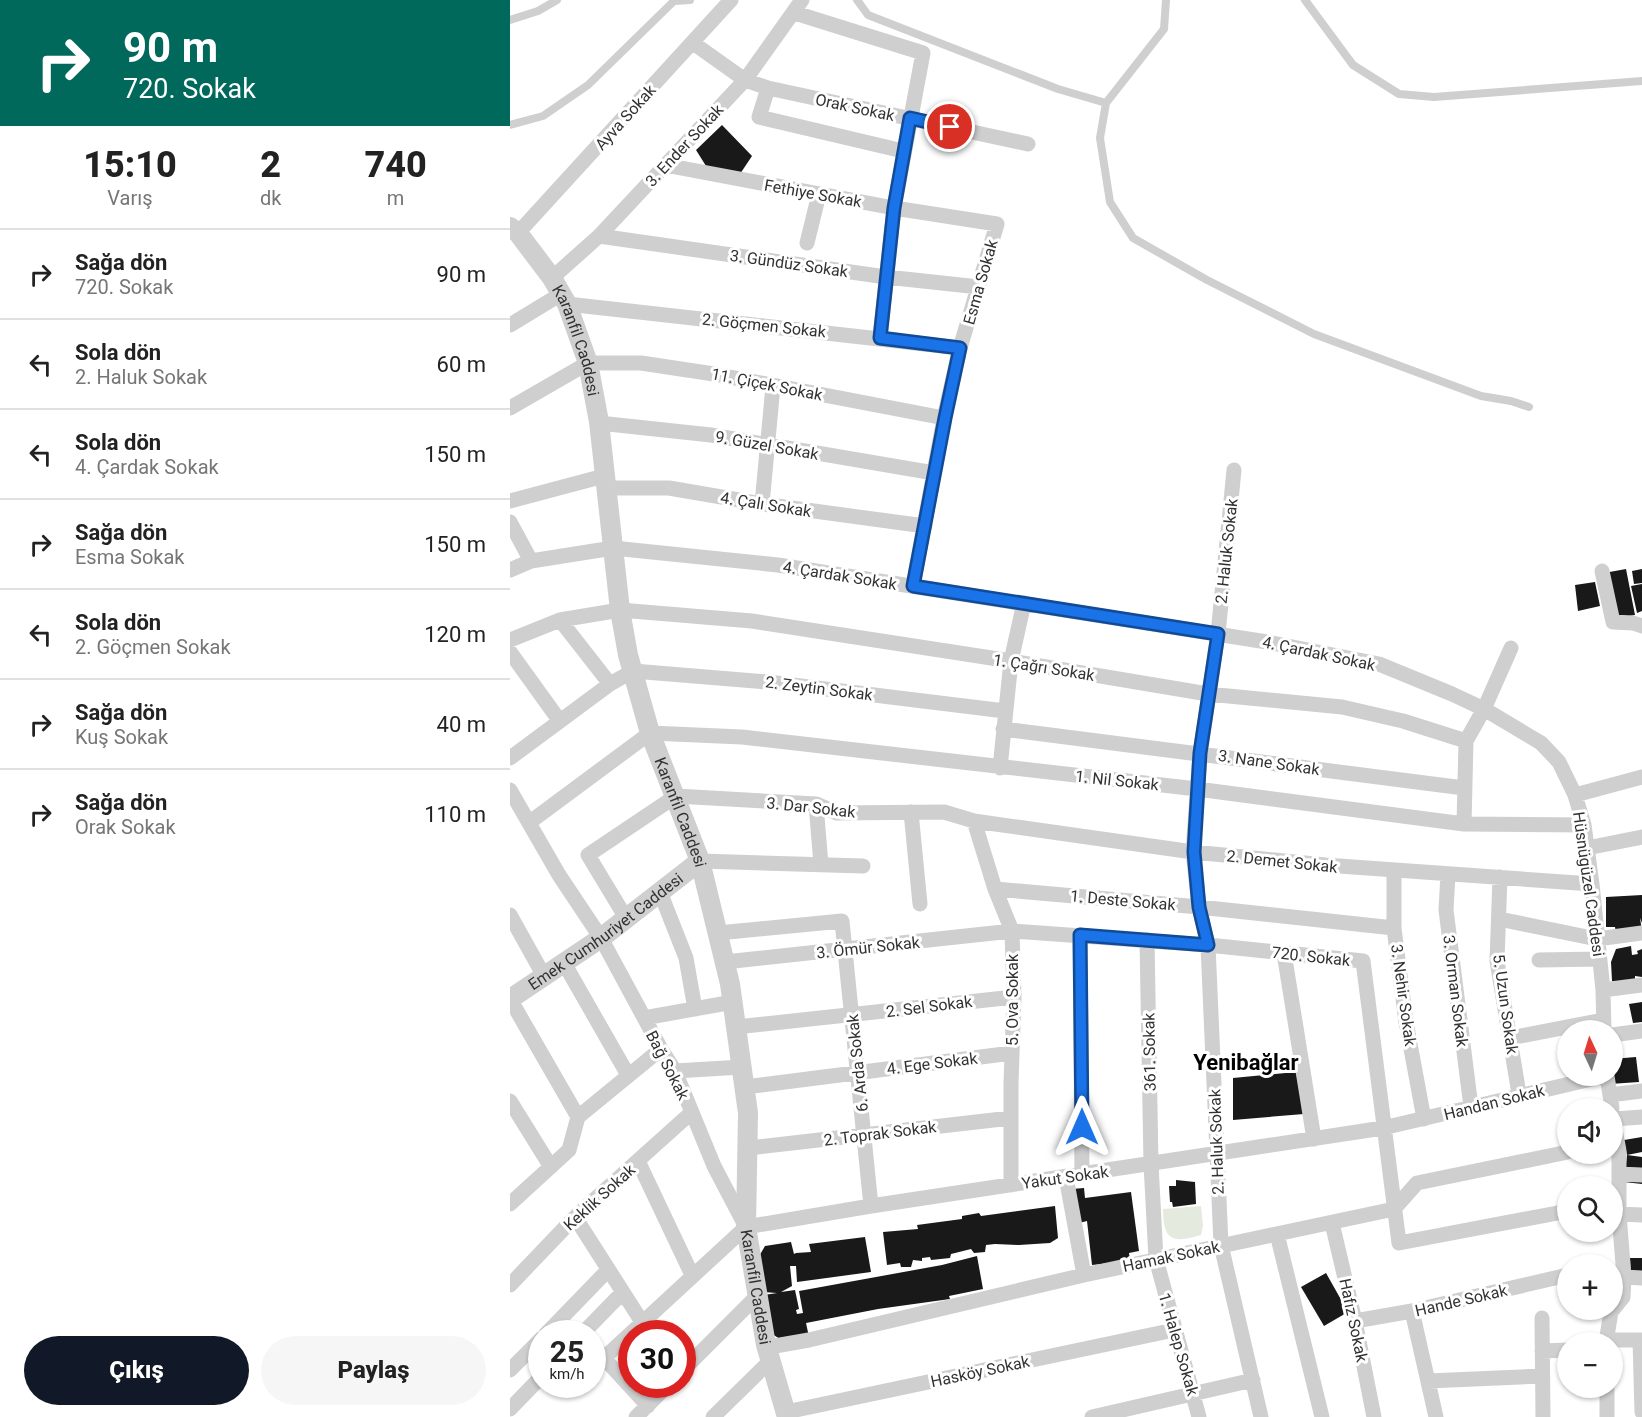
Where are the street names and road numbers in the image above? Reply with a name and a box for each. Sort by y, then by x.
street label: Ayva Sokak [591,80,660,154]
street label: Orak Sokak [814,90,897,125]
street label: 3. Ender Sokak [641,100,728,190]
street label: Fethiye Sokak [763,176,864,212]
street label: Esma Sokak [959,237,1002,327]
street label: 3. Gündüz Sokak [729,246,850,281]
street label: Karanfil Caddesi [548,282,603,398]
street label: 2. Göçmen Sokak [701,310,828,342]
street label: 11. Çiçek Sokak [710,364,825,405]
street label: 9. Güzel Sokak [714,427,821,464]
street label: 4. Çalı Sokak [719,488,814,521]
street label: 2. Haluk Sokak [1212,497,1242,605]
street label: 4. Çardak Sokak [782,557,899,594]
street label: 4. Çardak Sokak [1261,632,1378,675]
street label: 1. Çağrı Sokak [992,650,1097,685]
street label: 2. Zeytin Sokak [764,672,875,705]
street label: 3. Nane Sokak [1217,746,1322,779]
street label: Karanfil Caddesi [650,755,710,869]
street label: 1. Nil Sokak [1074,767,1161,794]
street label: 3. Dar Sokak [766,793,857,822]
street label: Hüsnügüzel Caddesi [1569,811,1608,958]
street label: 2. Demet Sokak [1226,846,1339,877]
street label: Emek Cumhuriyet Caddesi [525,869,687,994]
street label: 1. Deste Sokak [1070,886,1177,915]
street label: 3. Ömür Sokak [815,933,922,962]
street label: 3. Orman Sokak [1439,934,1472,1049]
street label: 720. Sokak [1271,943,1352,970]
street label: 3. Nehir Sokak [1387,943,1420,1048]
street label: 5. Ova Sokak [1003,953,1022,1046]
street label: 5. Uzun Sokak [1489,953,1522,1056]
street label: 2. Sel Sokak [885,992,974,1021]
street label: 6. Arda Sokak [843,1012,872,1113]
street label: 361. Sokak [1139,1012,1160,1092]
street label: Bağ Sokak [642,1027,693,1104]
street label: 4. Ege Sokak [886,1048,979,1078]
street label: Handan Sokak [1442,1081,1547,1124]
street label: 2. Haluk Sokak [1205,1088,1228,1195]
street label: 2. Toprak Sokak [823,1117,938,1150]
street label: Keklik Sokak [560,1160,640,1234]
street label: Yakut Sokak [1020,1162,1111,1193]
street label: Karanfil Caddesi [737,1228,775,1346]
street label: Hamak Sokak [1121,1237,1222,1276]
street label: Hafız Sokak [1335,1277,1372,1365]
street label: Hande Sokak [1413,1280,1510,1320]
street label: 1. Halep Sokak [1155,1290,1203,1399]
street label: Hasköy Sokak [929,1352,1032,1391]

